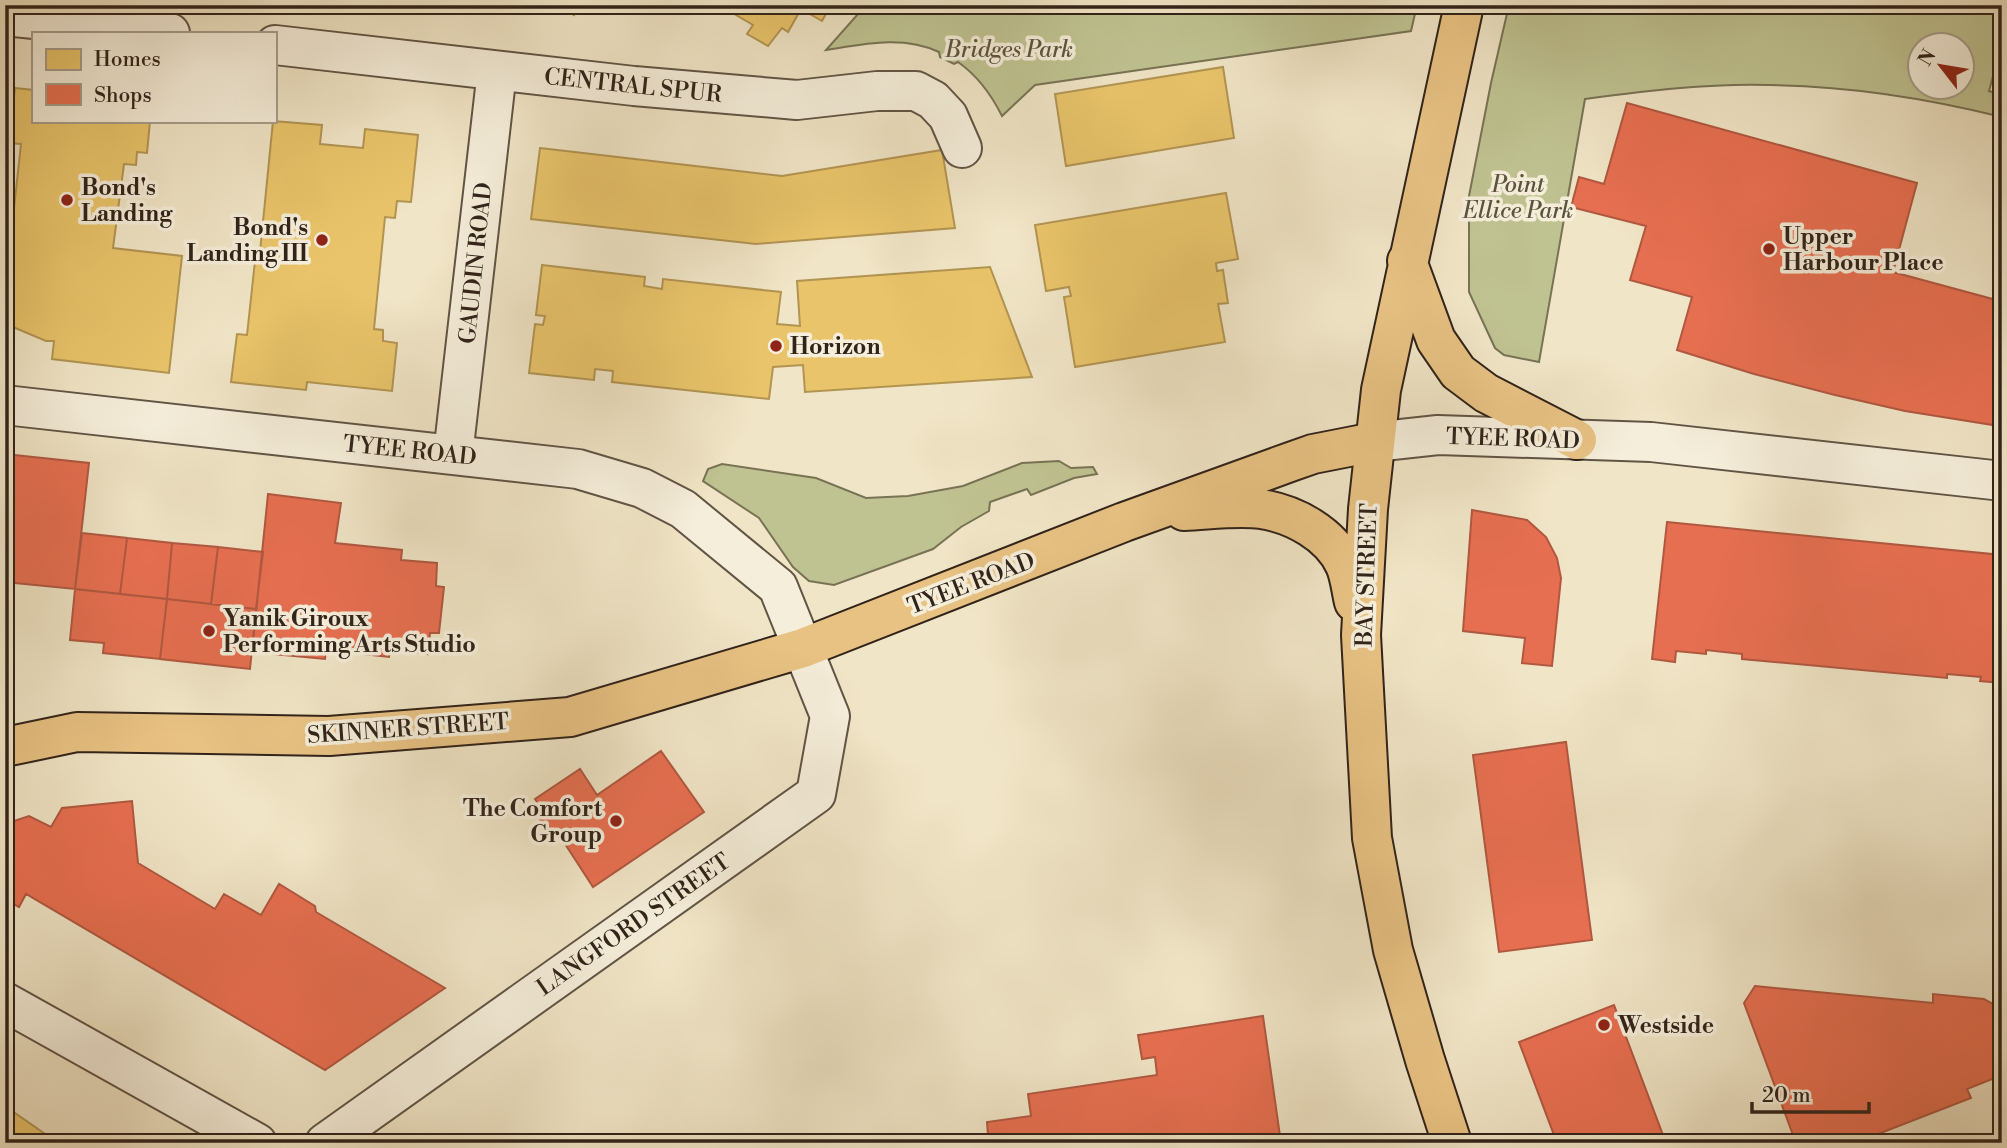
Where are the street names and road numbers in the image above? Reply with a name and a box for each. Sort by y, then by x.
street label: CENTRAL SPUR [543,63,724,109]
street label: GAUDIN ROAD [454,181,498,345]
street label: TYEE ROAD [1446,423,1580,455]
street label: TYEE ROAD [342,430,478,472]
street label: BAY STREET [1350,503,1383,648]
street label: TYEE ROAD [904,547,1039,621]
street label: SKINNER STREET [306,708,510,750]
street label: LANGFORD STREET [531,847,736,1002]

